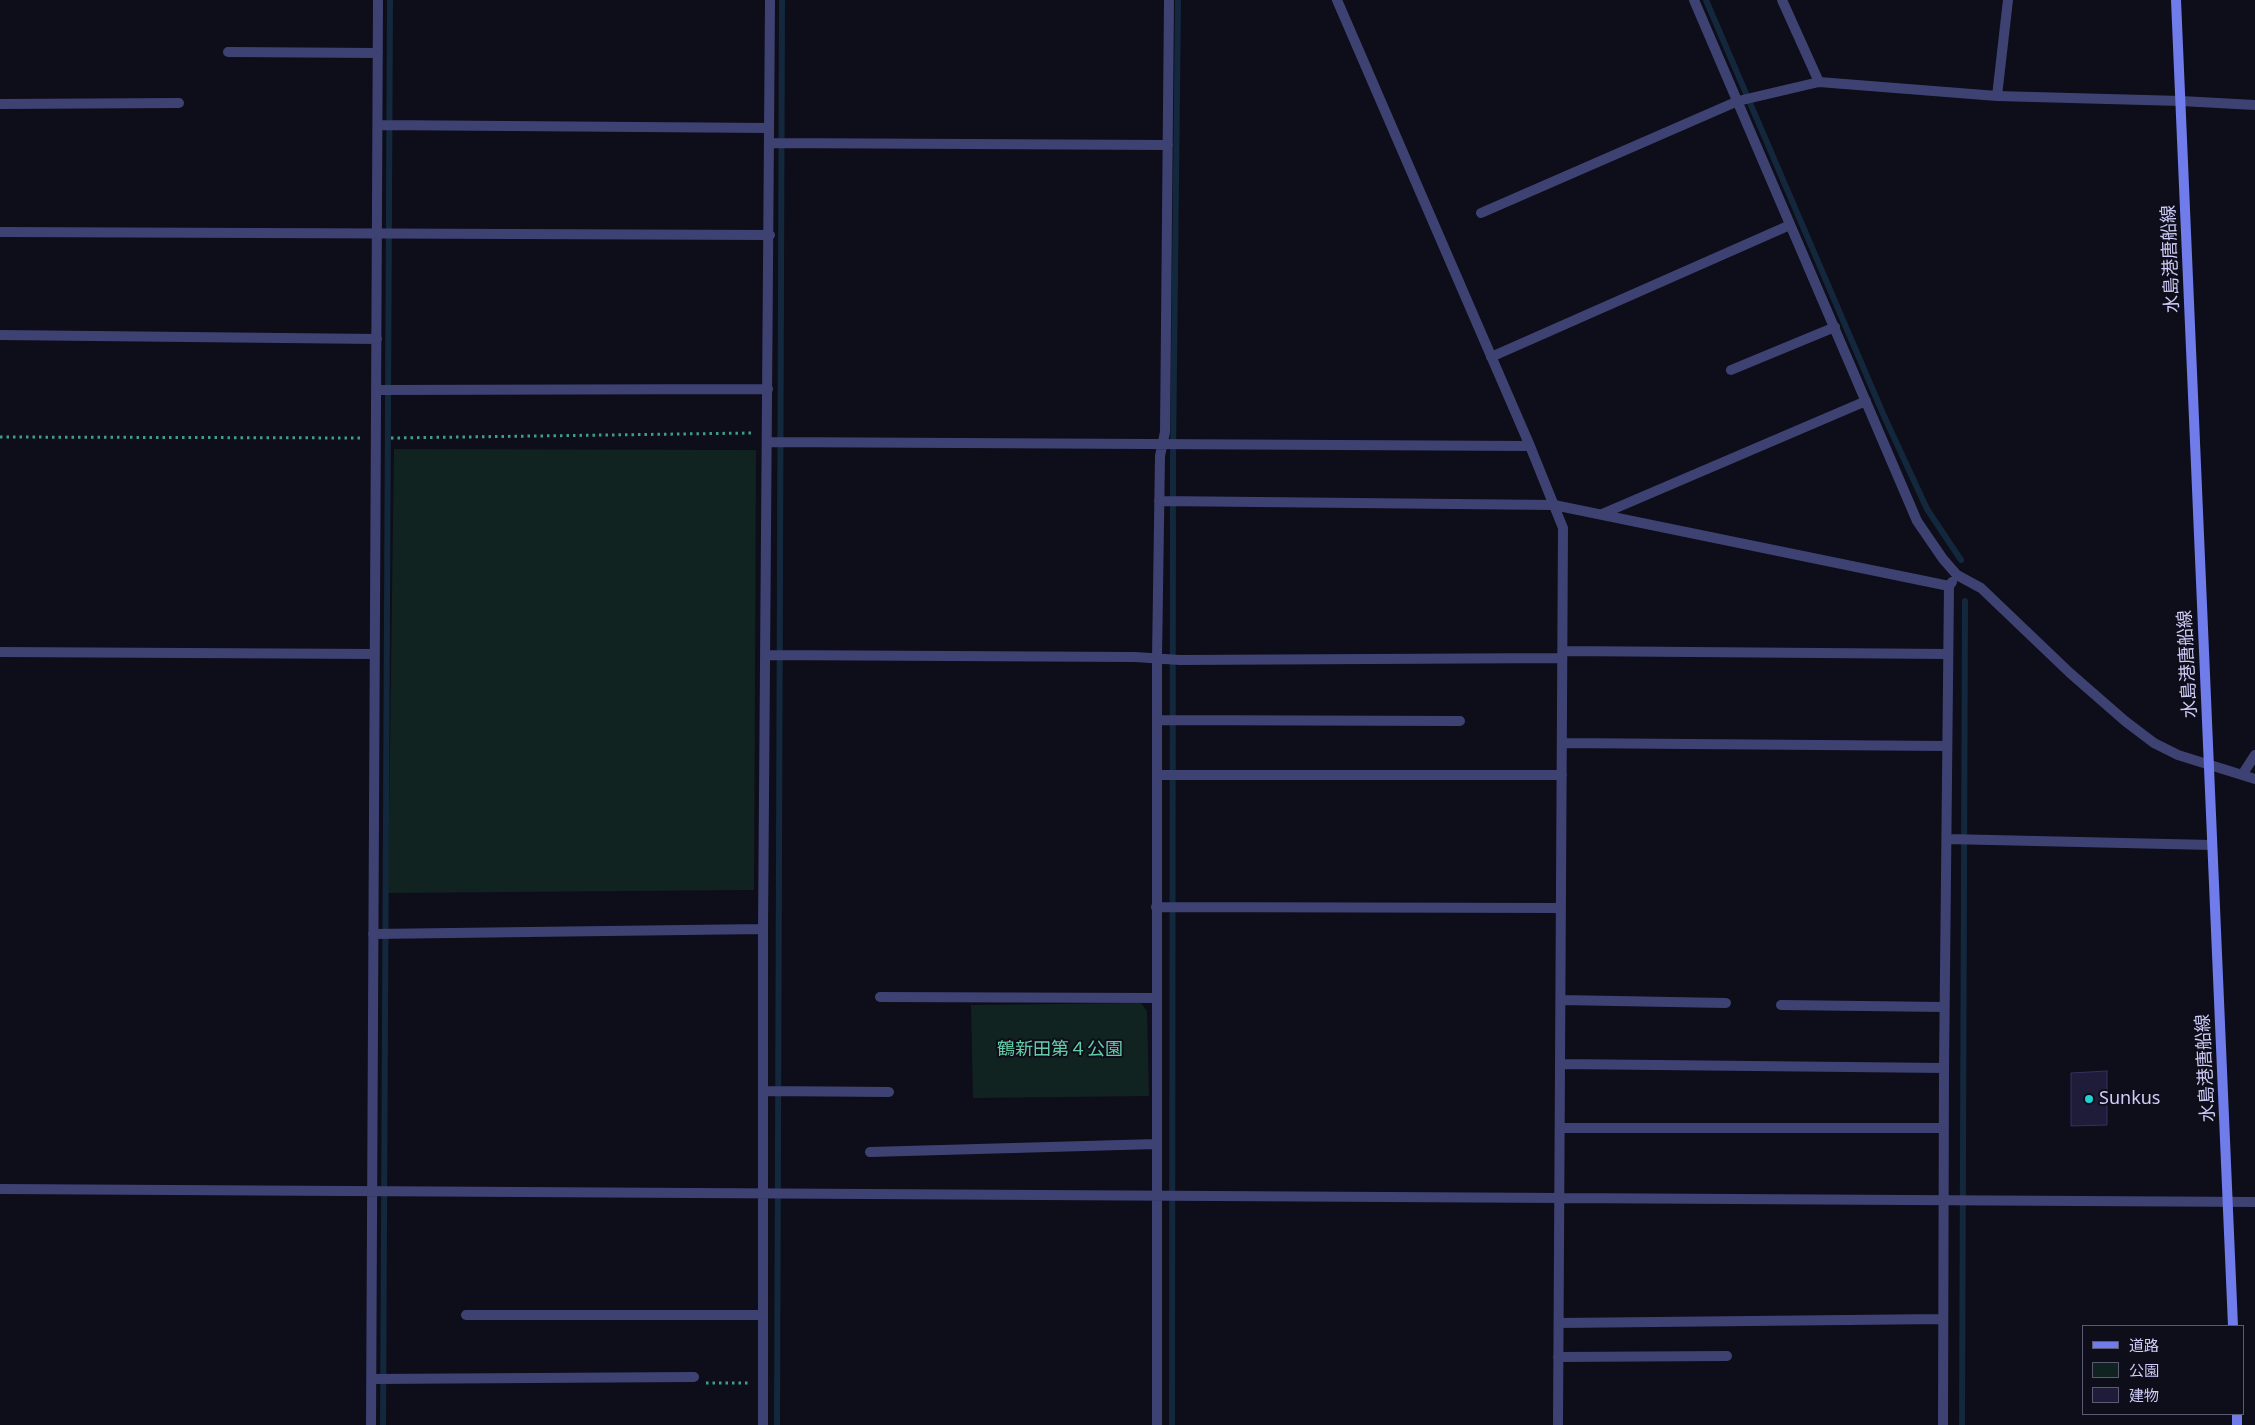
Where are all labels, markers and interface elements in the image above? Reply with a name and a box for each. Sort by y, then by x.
street label: 水島港唐船線 [2158,205,2184,313]
street label: 水島港唐船線 [2174,610,2202,718]
street label: 水島港唐船線 [2192,1014,2220,1122]
park label: 鶴新田第４公園 [997,1039,1123,1061]
place label: Sunkus [2099,1088,2160,1110]
marker: Sunkus [2083,1093,2095,1105]
legend [2082,1325,2245,1415]
text: 道路 [2129,1335,2159,1355]
text: 公園 [2129,1360,2159,1380]
text: 建物 [2129,1385,2159,1405]

